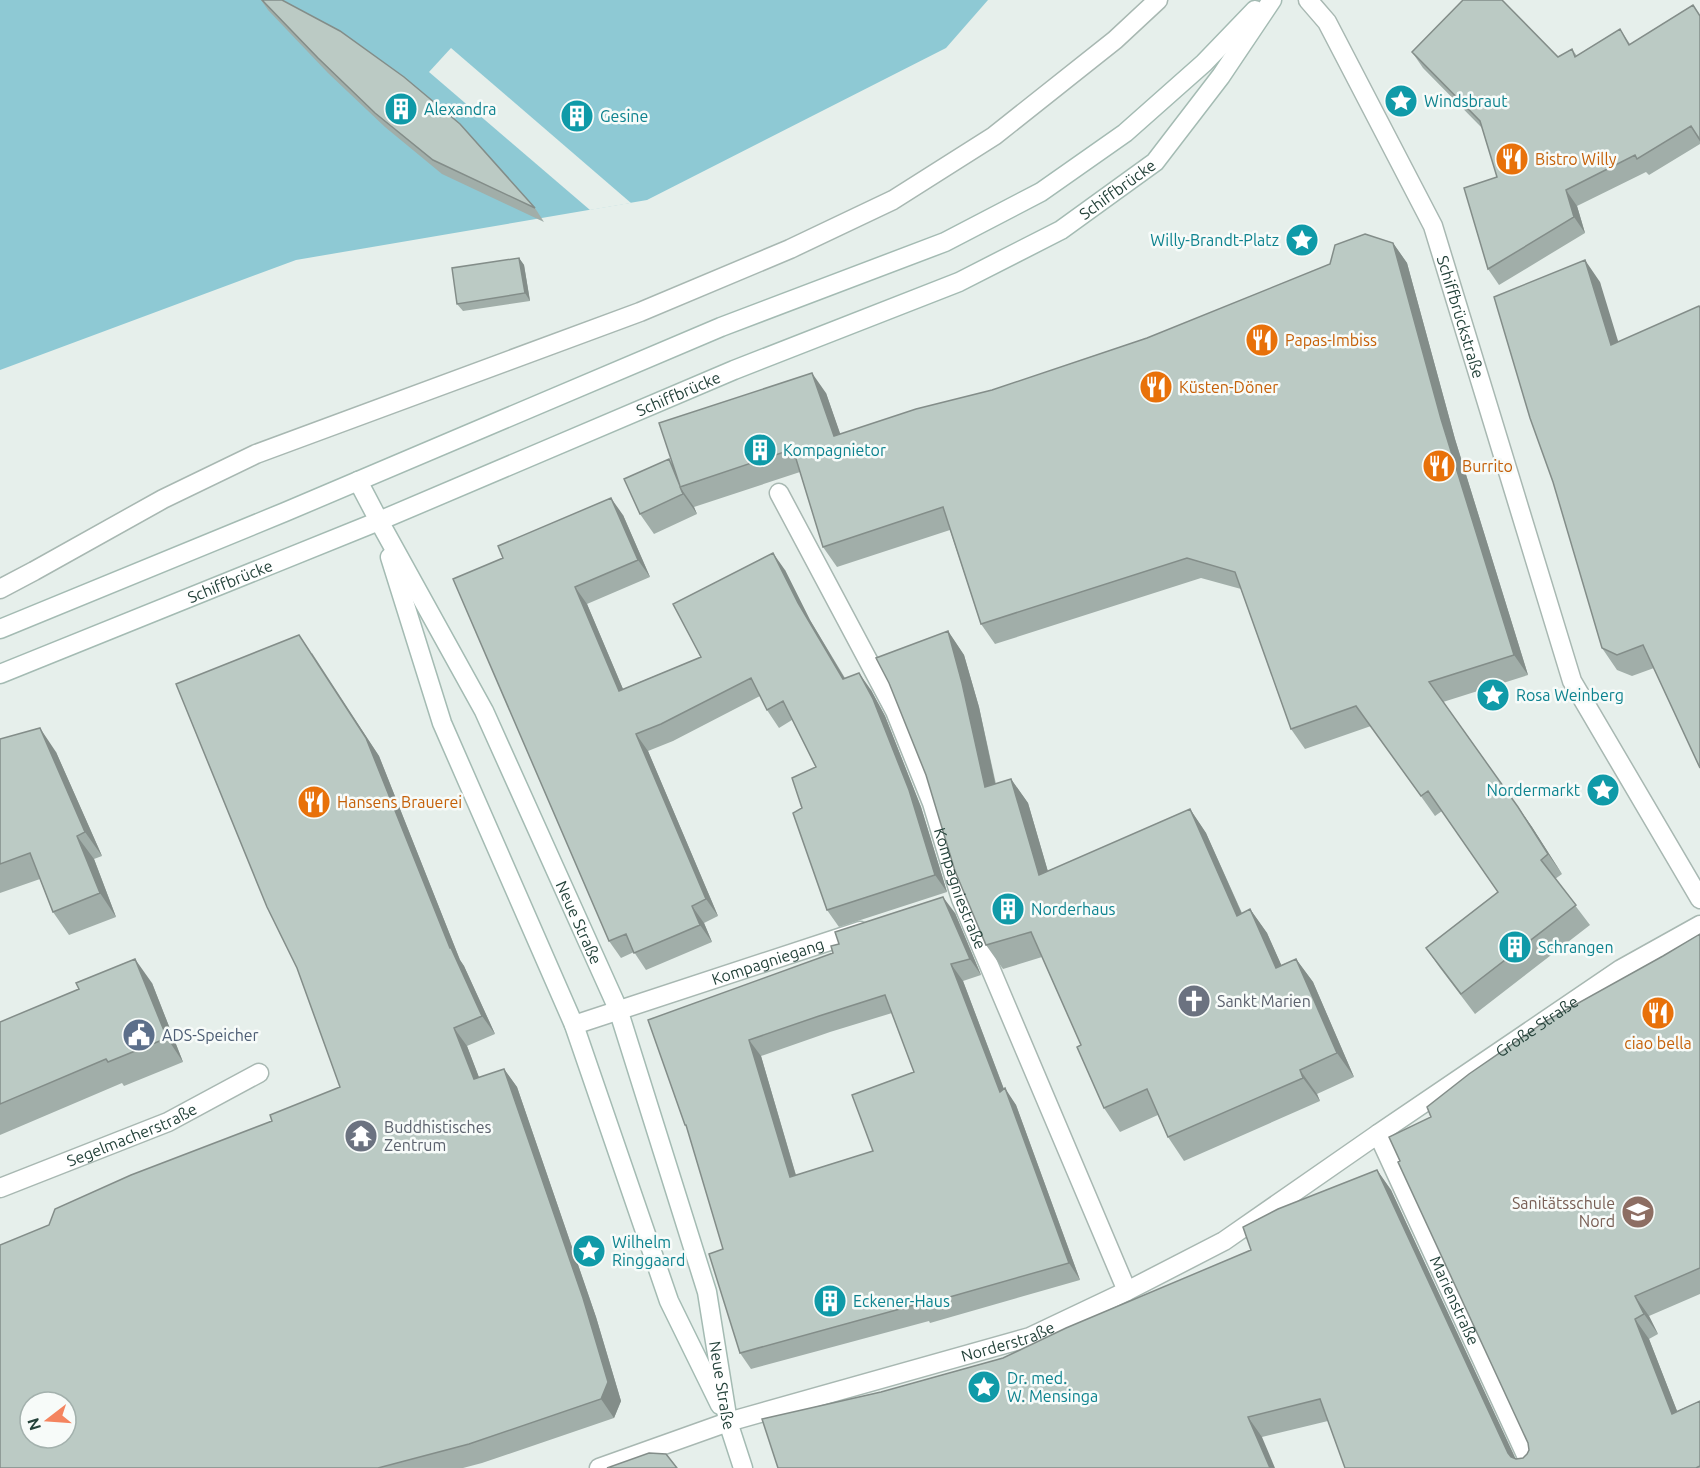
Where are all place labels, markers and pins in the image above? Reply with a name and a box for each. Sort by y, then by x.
place icon: Windsbraut [1383,83,1419,119]
building icon: Alexandra [383,91,419,127]
place label: Windsbraut [1424,92,1508,110]
building icon: Gesine [559,98,595,134]
place label: Alexandra [424,100,496,118]
place label: Gesine [600,107,648,125]
restaurant icon: Bistro Willy [1494,141,1530,177]
place label: Bistro Willy [1535,150,1617,168]
place icon: Willy-Brandt-Platz [1284,222,1320,258]
place label: Willy-Brandt-Platz [1150,231,1279,249]
restaurant icon: Papas-Imbiss [1244,322,1280,358]
place label: Papas-Imbiss [1285,331,1377,349]
restaurant icon: Küsten-Döner [1138,369,1174,405]
place label: Küsten-Döner [1179,378,1278,396]
building icon: Kompagnietor [742,432,778,468]
place label: Kompagnietor [783,441,886,459]
restaurant icon: Burrito [1421,448,1457,484]
place label: Burrito [1462,457,1513,475]
place icon: Rosa Weinberg [1475,677,1511,713]
place label: Rosa Weinberg [1516,686,1624,704]
place icon: Nordermarkt [1585,772,1621,808]
place label: Nordermarkt [1486,781,1581,799]
restaurant icon: Hansens Brauerei [296,784,332,820]
place label: Hansens Brauerei [337,793,462,811]
building icon: Norderhaus [990,891,1026,927]
place label: Norderhaus [1031,900,1116,918]
building icon: Schrangen [1497,929,1533,965]
place label: Schrangen [1538,938,1614,956]
church icon: Sankt Marien [1176,983,1212,1019]
place label: Sankt Marien [1217,992,1311,1010]
restaurant icon: ciao bella [1640,995,1676,1031]
public building icon: ADS-Speicher [121,1017,157,1053]
place label: ADS-Speicher [162,1026,259,1044]
place label: ciao bella [1624,1034,1692,1052]
temple icon: Buddhistisches Zentrum [343,1118,379,1154]
place label: Buddhistisches Zentrum [384,1118,492,1154]
place label: Sanitätsschule Nord [1512,1194,1615,1230]
school or university icon: Sanitätsschule Nord [1620,1194,1656,1230]
place icon: Wilhelm Ringgaard [571,1233,607,1269]
place label: Wilhelm Ringgaard [612,1233,685,1269]
building icon: Eckener-Haus [812,1283,848,1319]
place label: Eckener-Haus [853,1292,950,1310]
place icon: Dr. med. W. Mensinga [966,1369,1002,1405]
place label: Dr. med. W. Mensinga [1007,1369,1098,1405]

